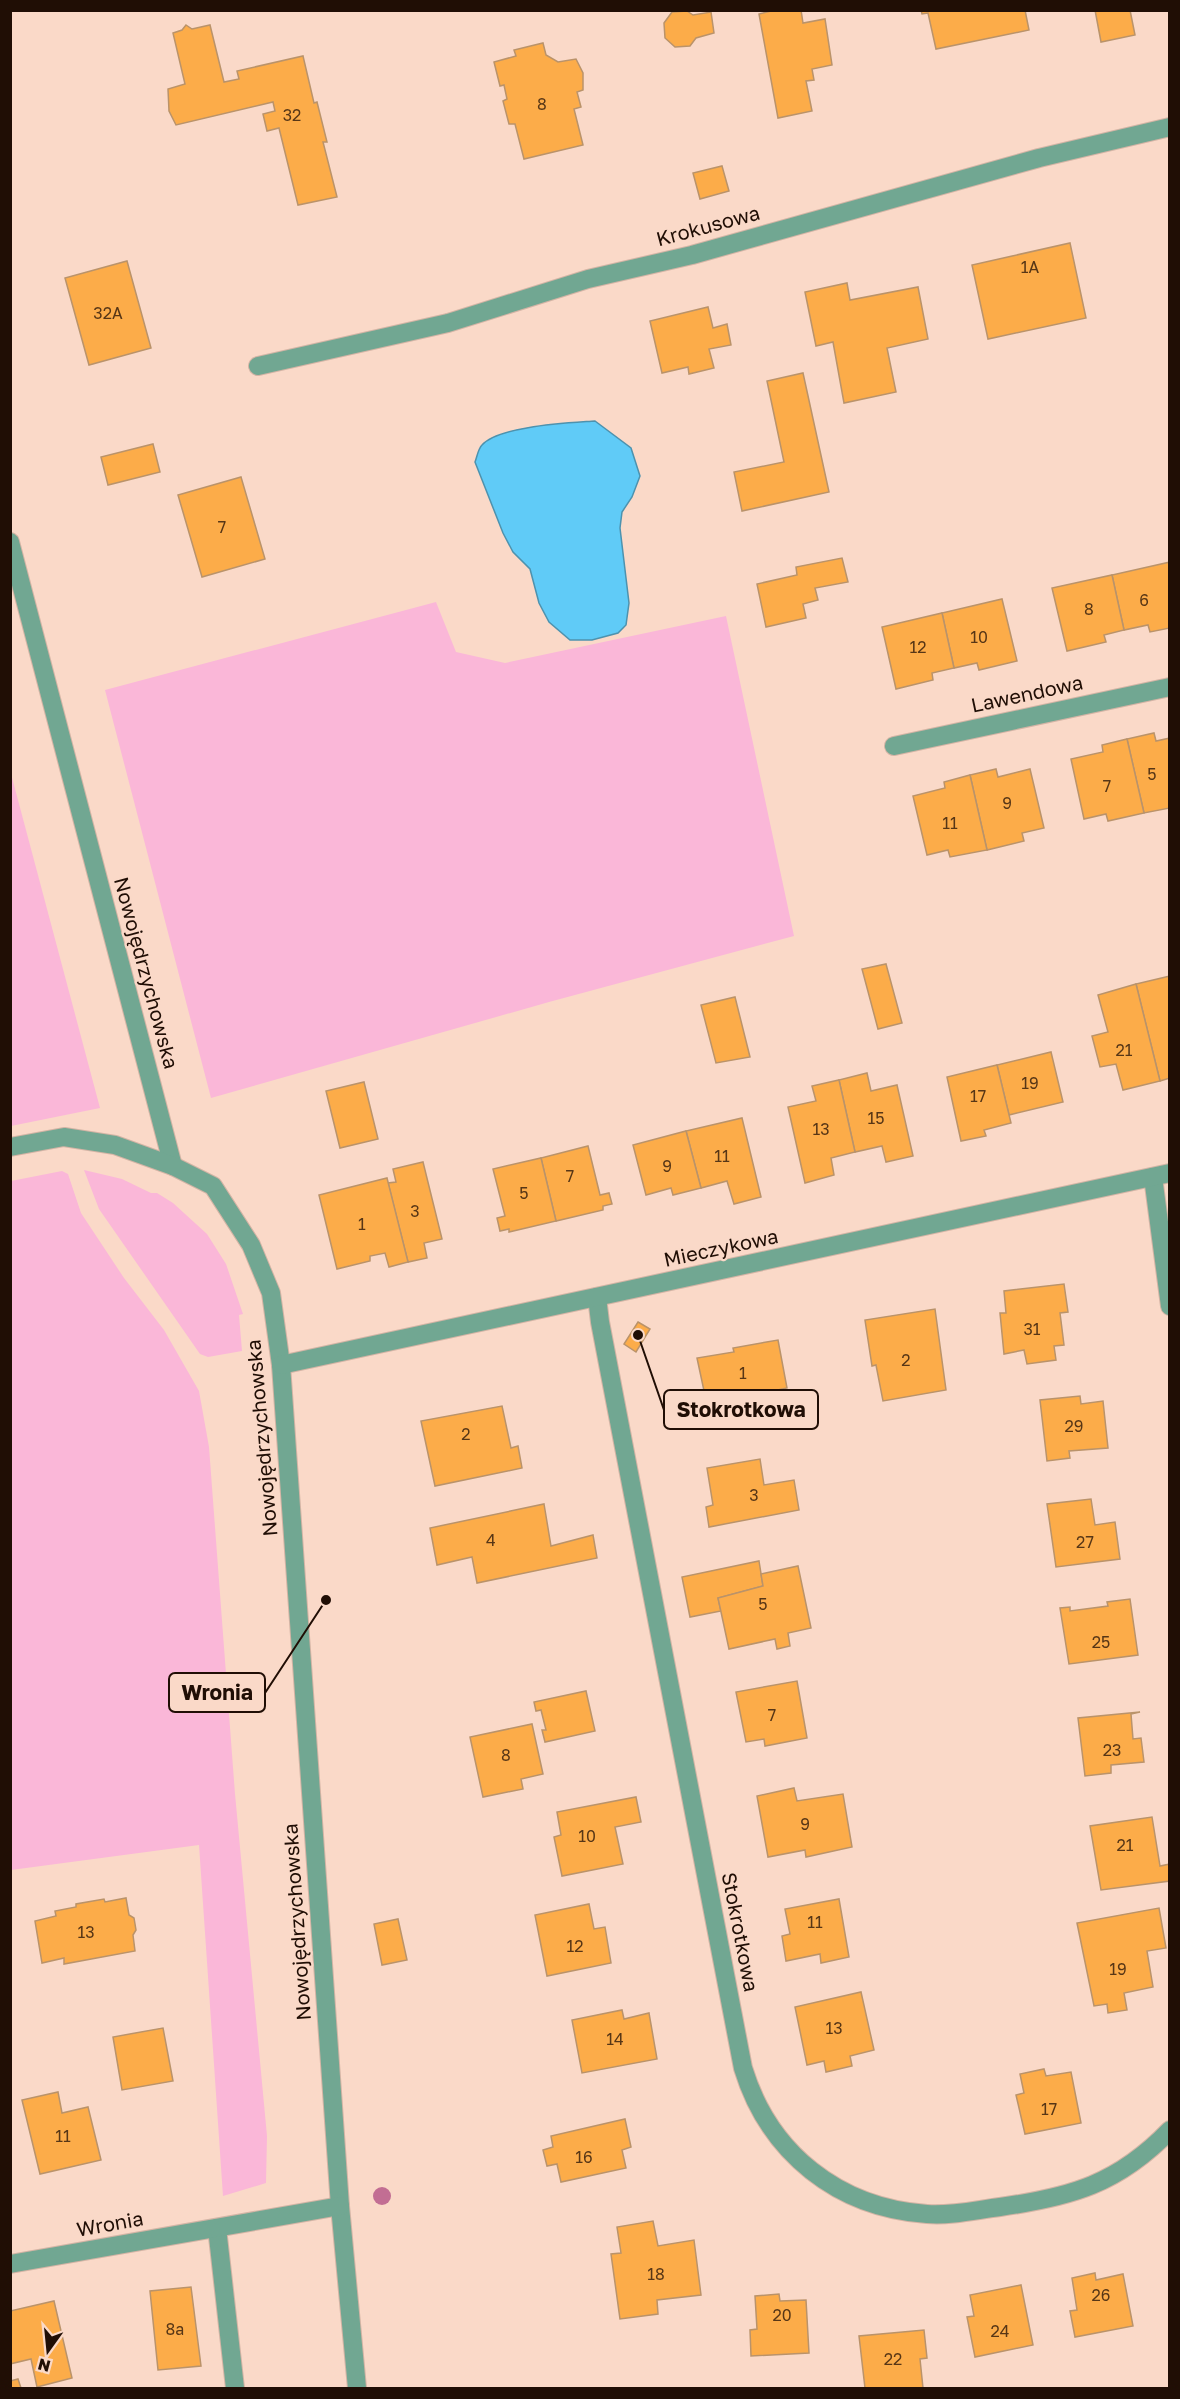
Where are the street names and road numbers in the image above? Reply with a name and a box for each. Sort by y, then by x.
street label: Krokusowa [653,200,762,250]
street label: Lawendowa [969,669,1085,717]
street label: Nowojędrzychowska [110,874,184,1071]
street label: Mieczykowa [661,1223,780,1271]
street label: Nowojędrzychowska [240,1339,282,1538]
street label: Nowojędrzychowska [277,1823,315,2022]
street label: Stokrotkowa [718,1870,764,1994]
street label: Wronia [75,2205,145,2241]

